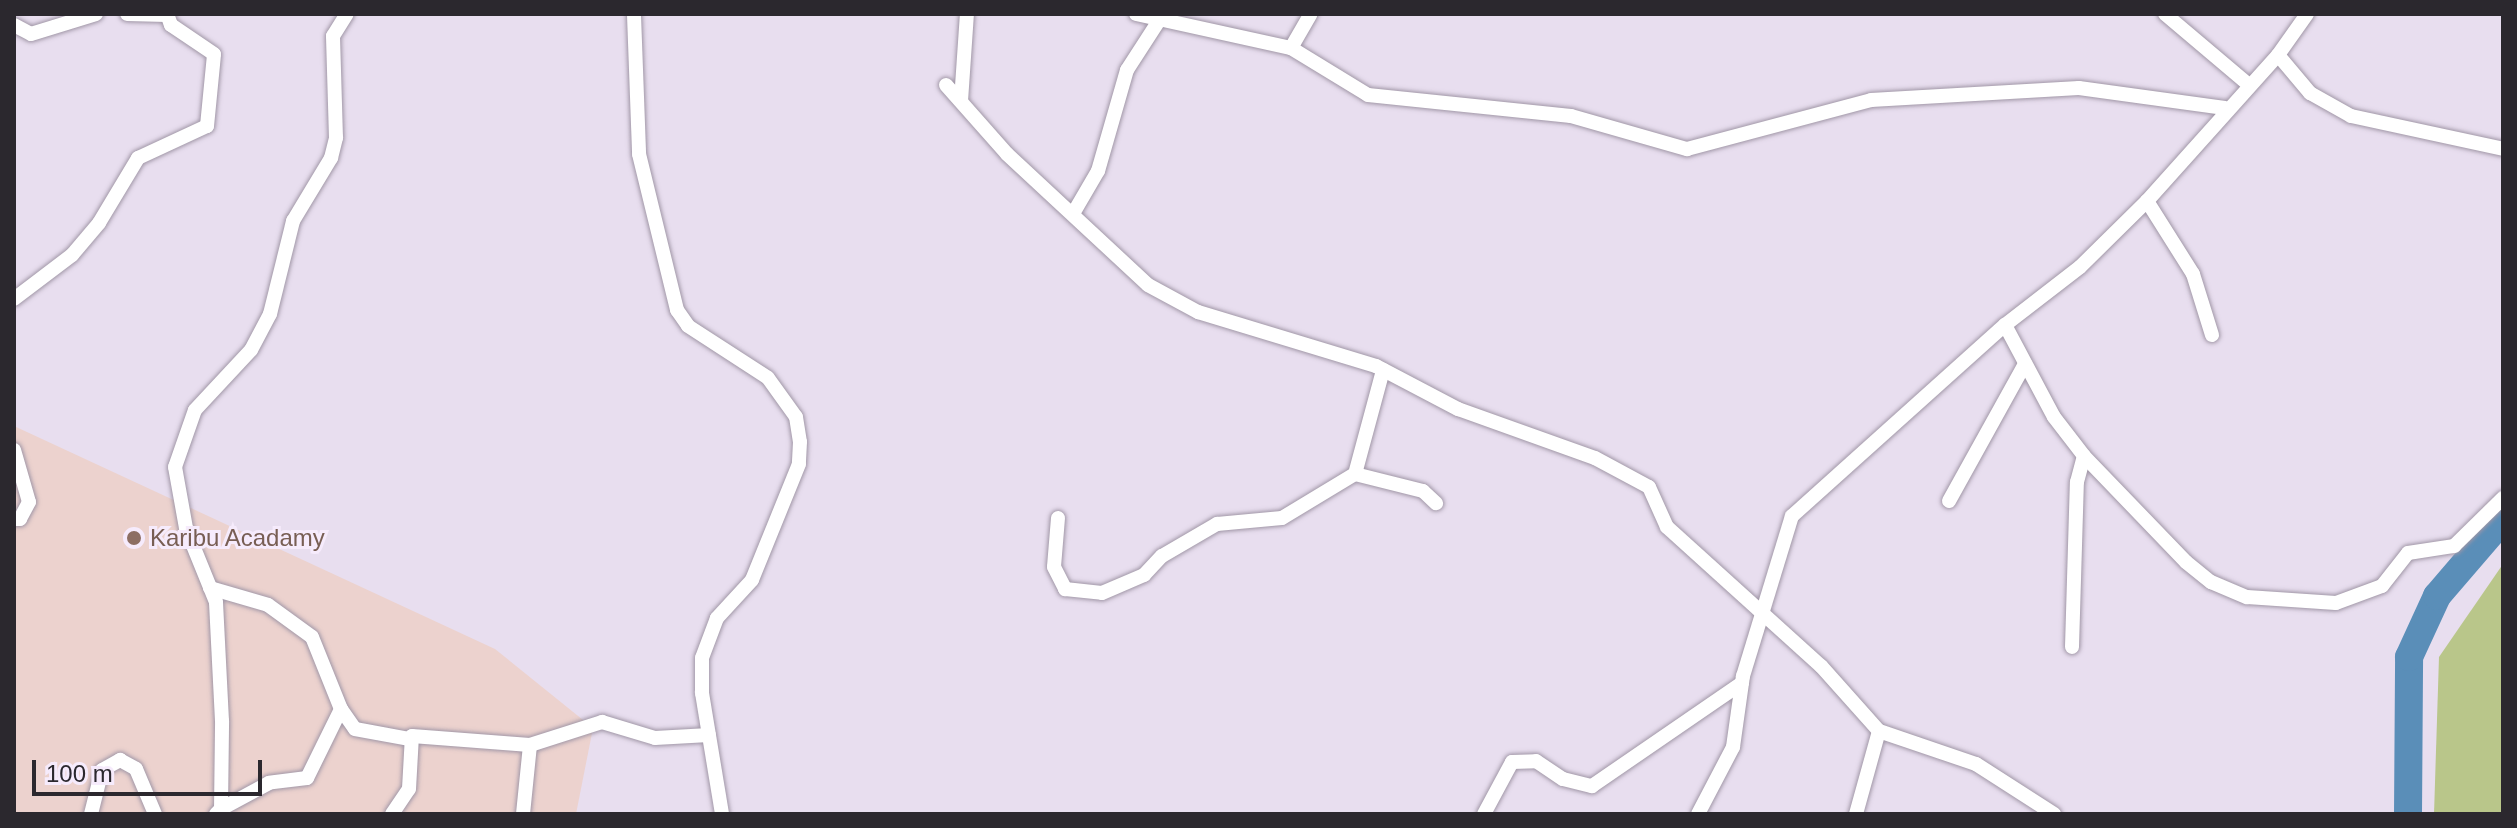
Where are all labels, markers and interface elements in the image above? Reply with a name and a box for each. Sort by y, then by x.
place label: Karibu Acadamy [150,524,326,552]
marker: Karibu Acadamy [125,529,143,547]
scale bar [36,744,266,794]
text: 100 m [46,760,113,787]

